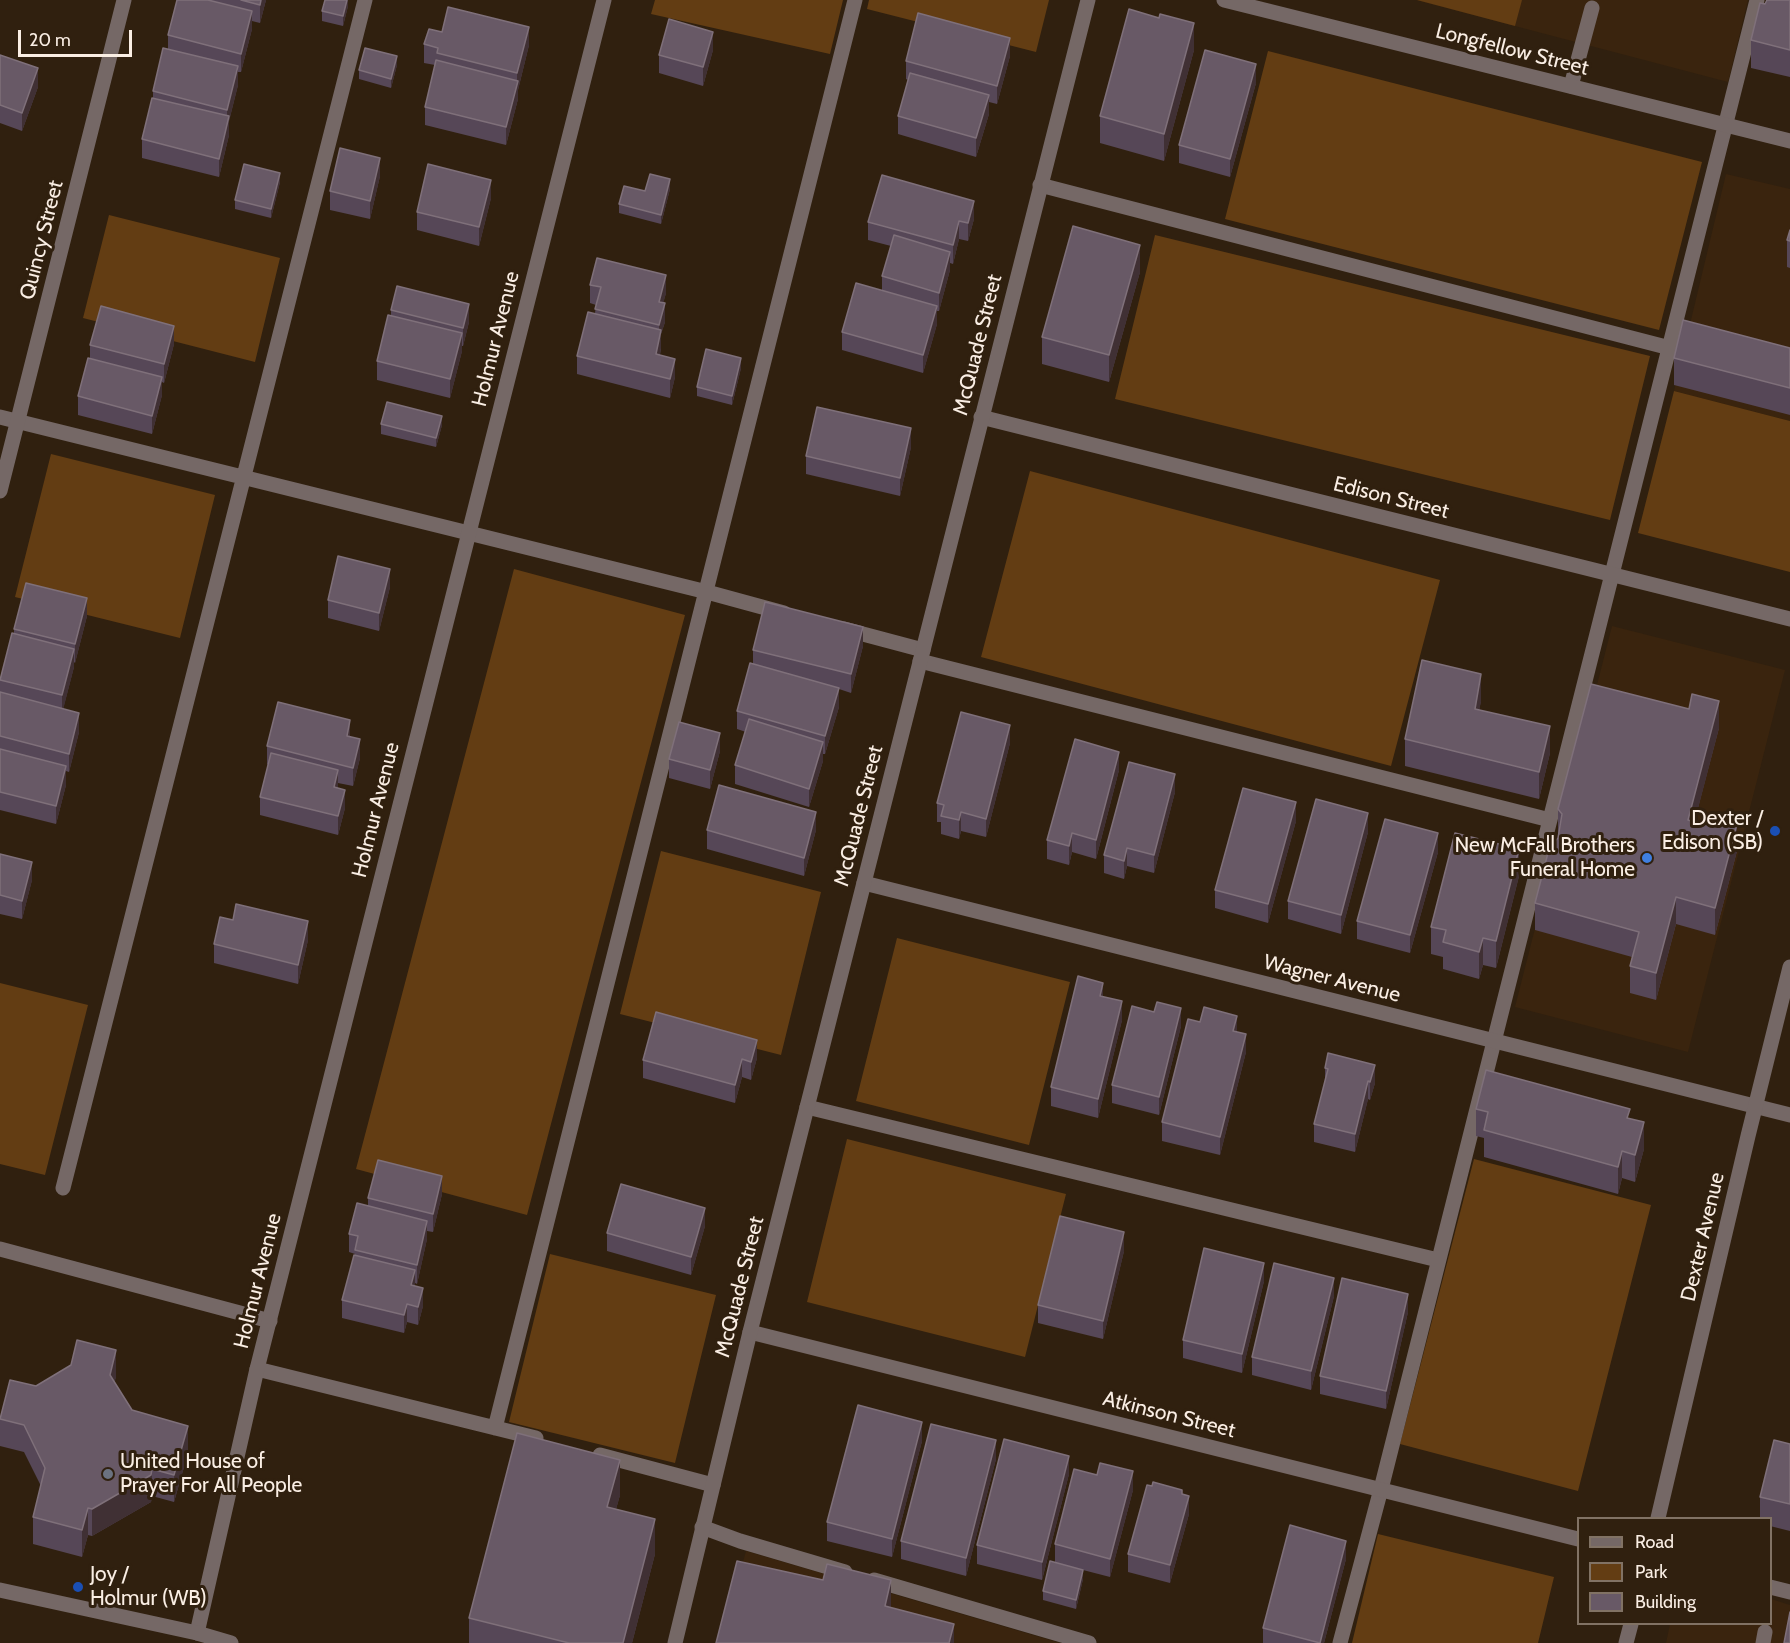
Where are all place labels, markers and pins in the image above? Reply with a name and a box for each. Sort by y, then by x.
place label: Dexter / Edison (SB) [1662,806,1763,856]
marker: Dexter / Edison (SB) [1768,824,1782,838]
place label: New McFall Brothers Funeral Home [1454,833,1635,883]
marker: New McFall Brothers Funeral Home [1640,851,1654,865]
place label: United House of Prayer For All People [120,1449,302,1499]
marker: United House of Prayer For All People [101,1467,115,1481]
place label: Joy / Holmur (WB) [90,1562,207,1612]
marker: Joy / Holmur (WB) [71,1580,85,1594]

